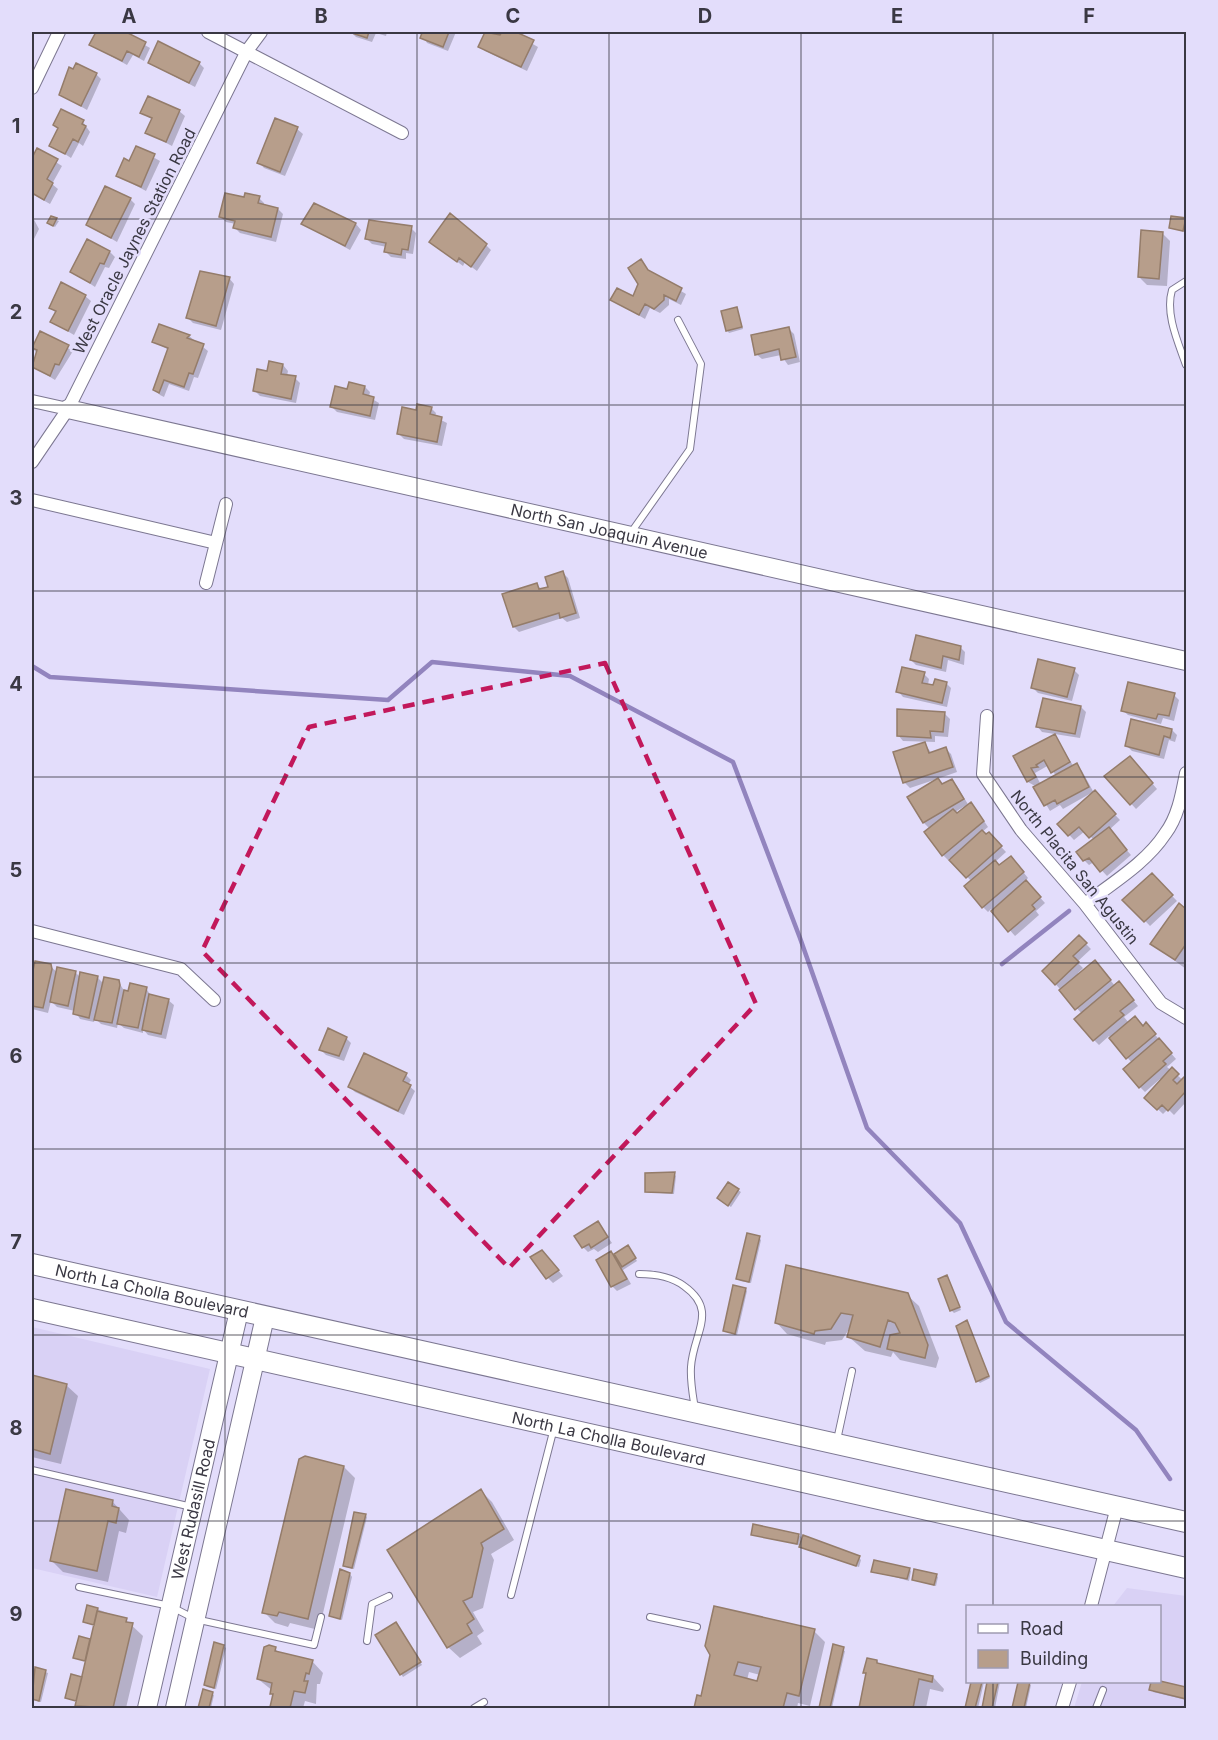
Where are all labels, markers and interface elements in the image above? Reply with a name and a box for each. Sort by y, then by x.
text: A [122,4,137,28]
text: B [314,4,328,28]
text: C [506,4,520,28]
text: D [698,4,712,28]
text: E [891,4,903,28]
text: F [1083,4,1095,28]
text: 1 [12,114,20,138]
street label: West Oracle Jaynes Station Road [68,125,200,357]
text: 2 [10,300,22,324]
text: 3 [10,486,22,510]
street label: North San Joaquin Avenue [509,499,710,563]
text: 4 [9,672,23,696]
street label: North Placita San Agustin [1007,786,1143,948]
text: 5 [10,858,22,882]
text: 6 [10,1044,23,1068]
text: 7 [10,1230,22,1254]
street label: North La Cholla Boulevard [53,1260,251,1322]
street label: North La Cholla Boulevard [510,1407,707,1470]
text: 8 [9,1416,23,1440]
street label: West Rudasill Road [167,1437,219,1582]
text: 9 [10,1602,23,1626]
legend [966,1605,1161,1683]
text: Road [1020,1618,1063,1639]
text: Building [1020,1648,1088,1669]

